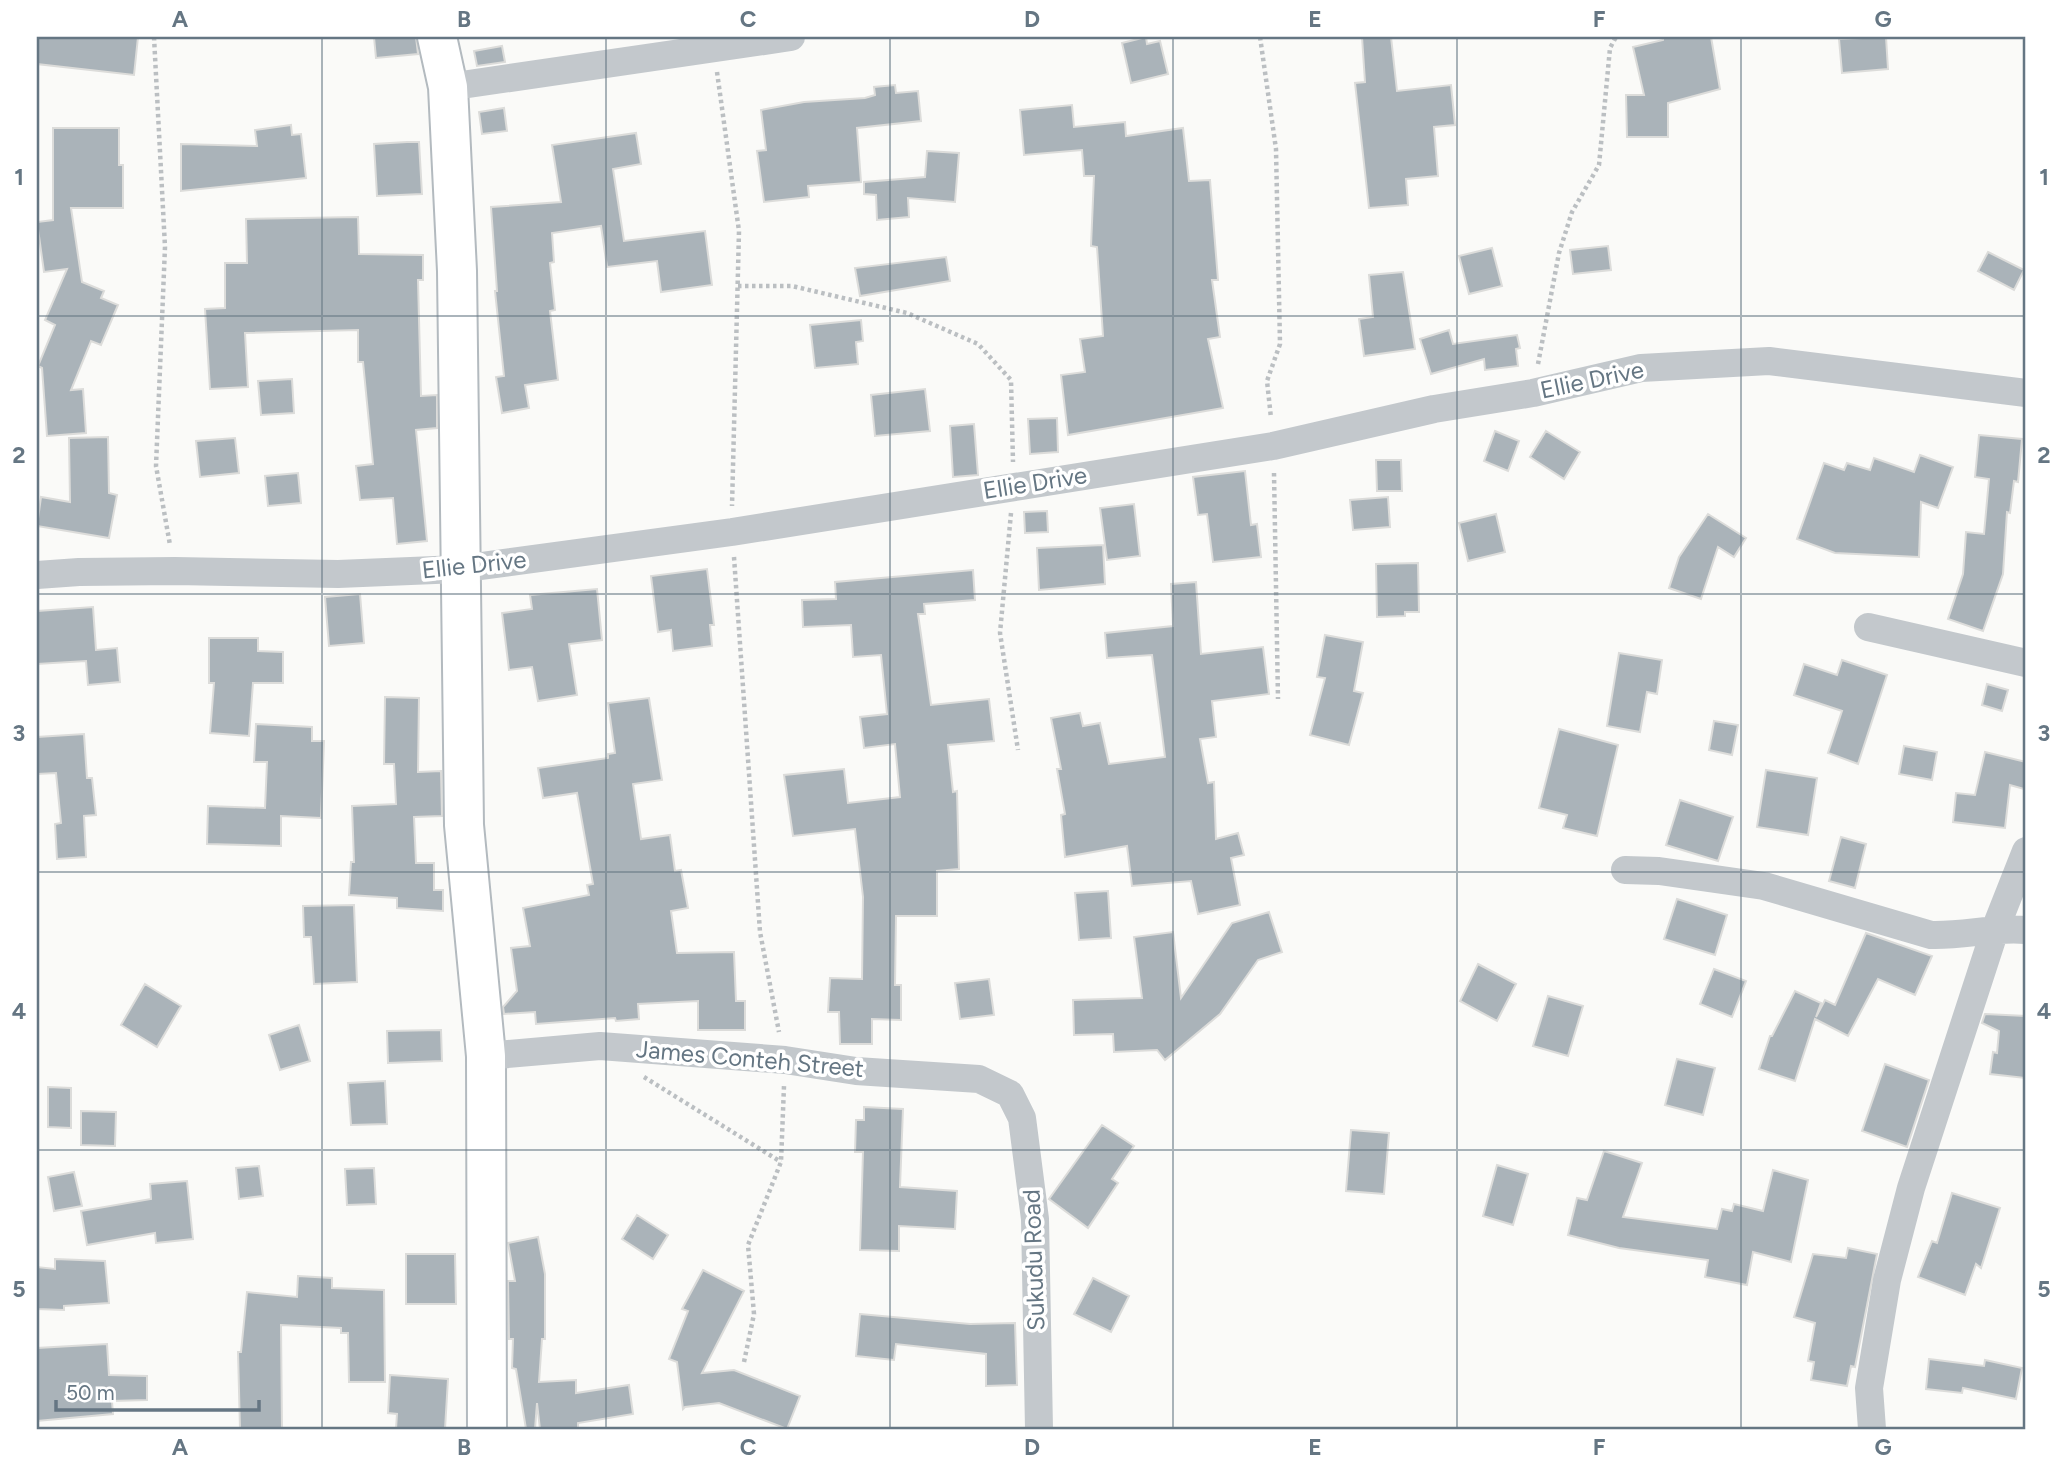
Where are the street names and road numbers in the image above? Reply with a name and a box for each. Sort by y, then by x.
street label: Ellie Drive [1538,354,1646,405]
street label: Ellie Drive [981,460,1089,505]
street label: Ellie Drive [420,545,528,584]
street label: James Conteh Street [635,1034,865,1083]
street label: Sukudu Road [1017,1189,1050,1331]

